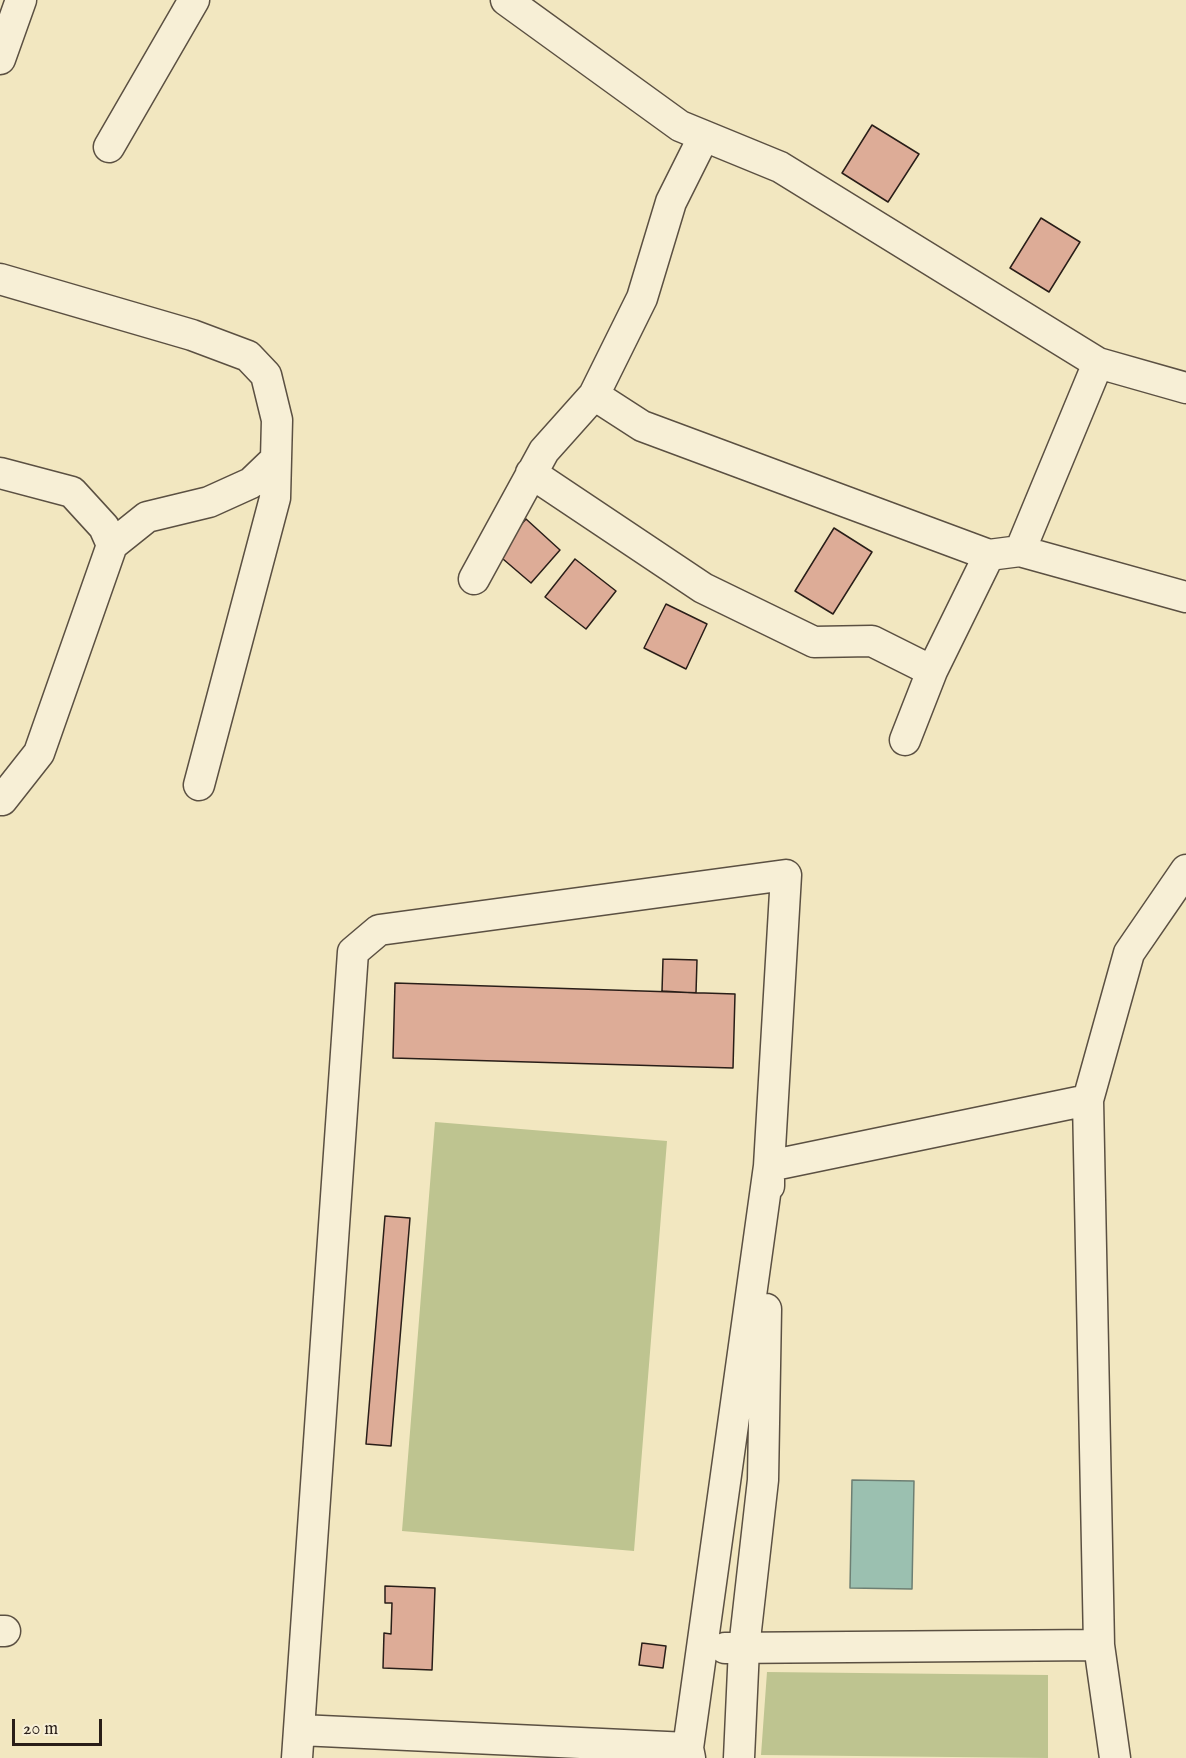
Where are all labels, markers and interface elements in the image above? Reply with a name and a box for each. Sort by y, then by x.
scale bar [15,1707,105,1745]
text: 20 m [23,1718,58,1741]

